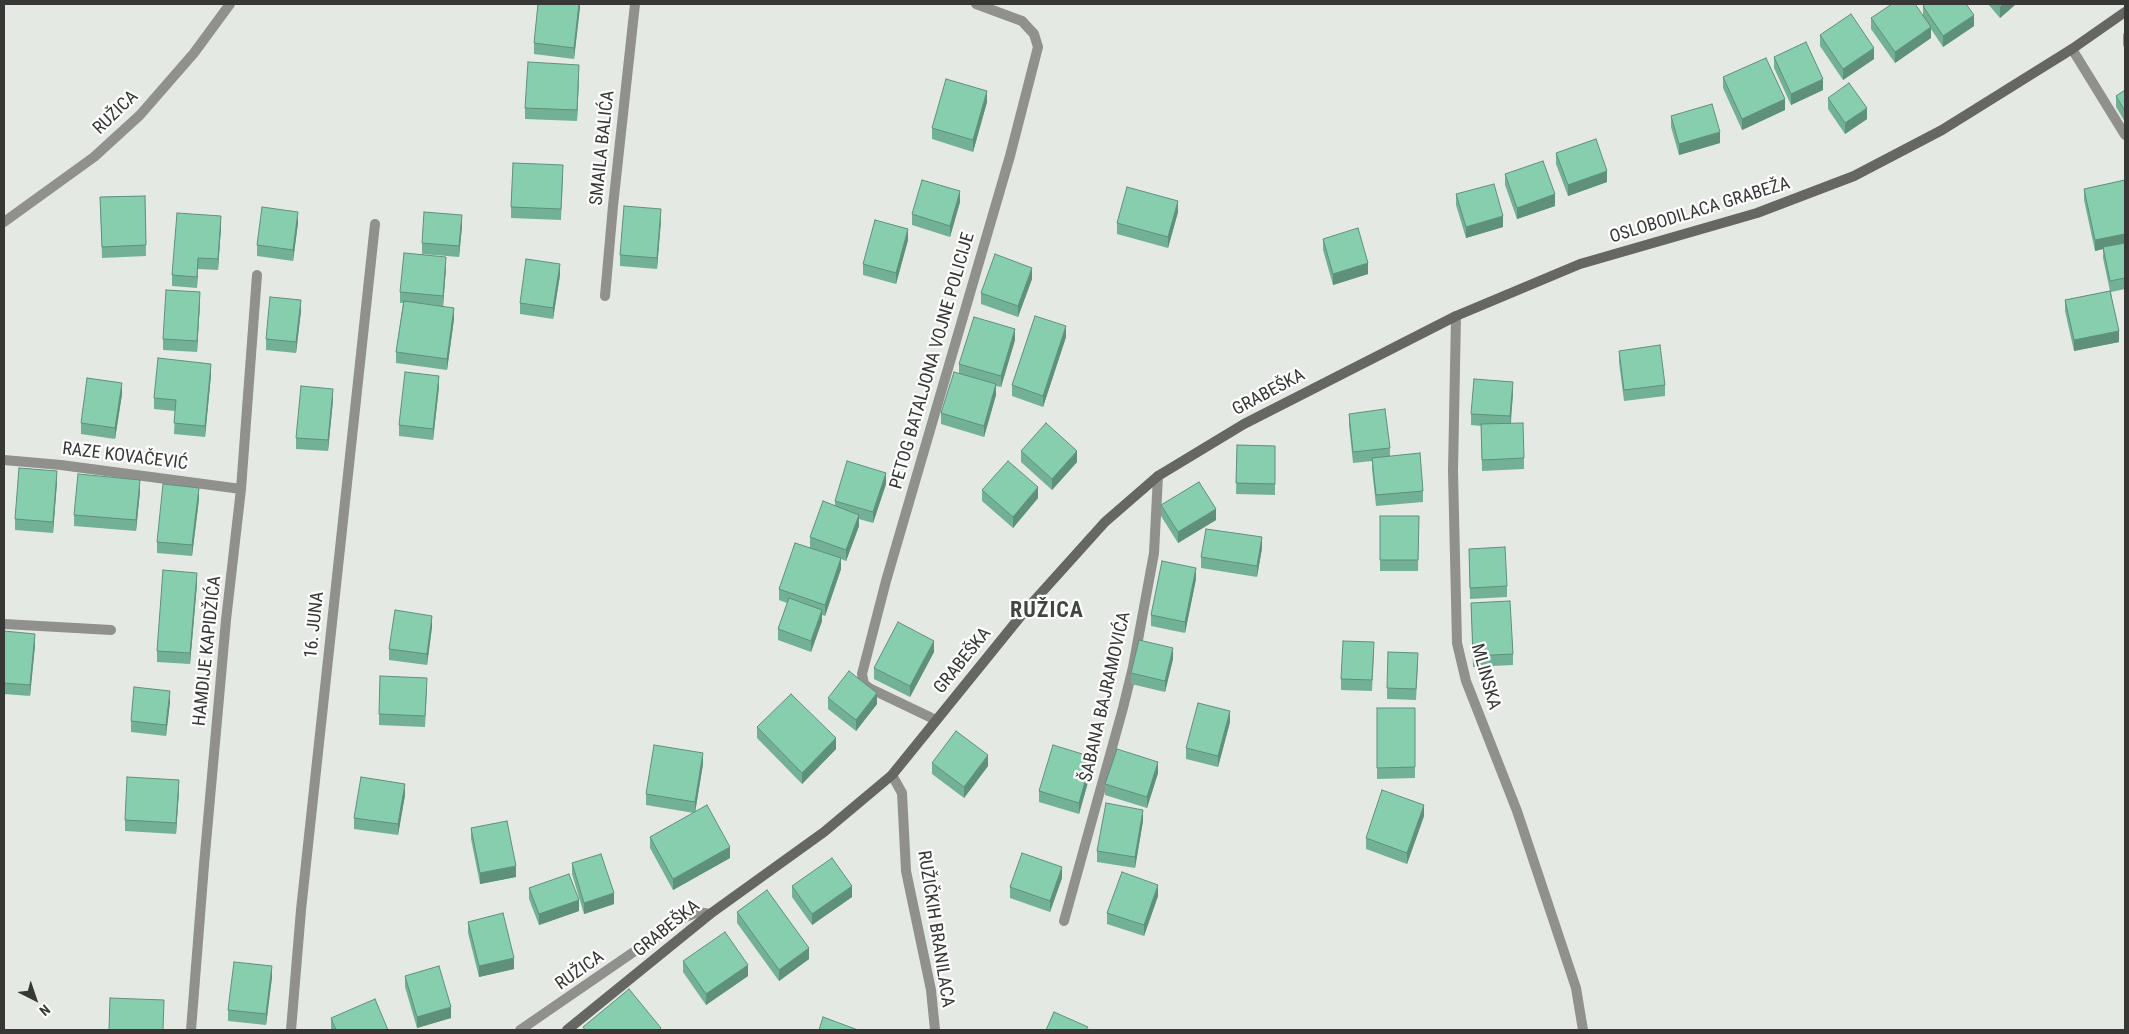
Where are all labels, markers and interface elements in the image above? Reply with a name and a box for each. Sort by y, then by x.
street label: RUŽICA [89,86,143,140]
street label: SMAILA BALIĆA [586,90,620,206]
street label: OSLOBODILACA GRABEŽA [1607,173,1793,249]
street label: PETOG BATALJONA VOJNE POLICIJE [886,230,980,492]
street label: GRABEŠKA [1229,365,1309,421]
street label: RAZE KOVAČEVIĆ [61,439,189,475]
street label: HAMDIJE KAPIDŽIĆA [189,575,227,727]
street label: 16. JUNA [301,590,329,660]
district label: RUŽICA [1009,598,1085,624]
street label: ŠABANA BAJRAMOVIĆA [1076,610,1136,784]
street label: GRABEŠKA [930,624,996,698]
street label: MLINSKA [1465,642,1505,712]
street label: RUŽIČKIH BRANILACA [912,849,958,1009]
street label: GRABEŠKA [630,896,704,962]
street label: RUŽICA [552,947,608,995]
north arrow [10,974,60,1024]
text: N [36,1001,53,1019]

